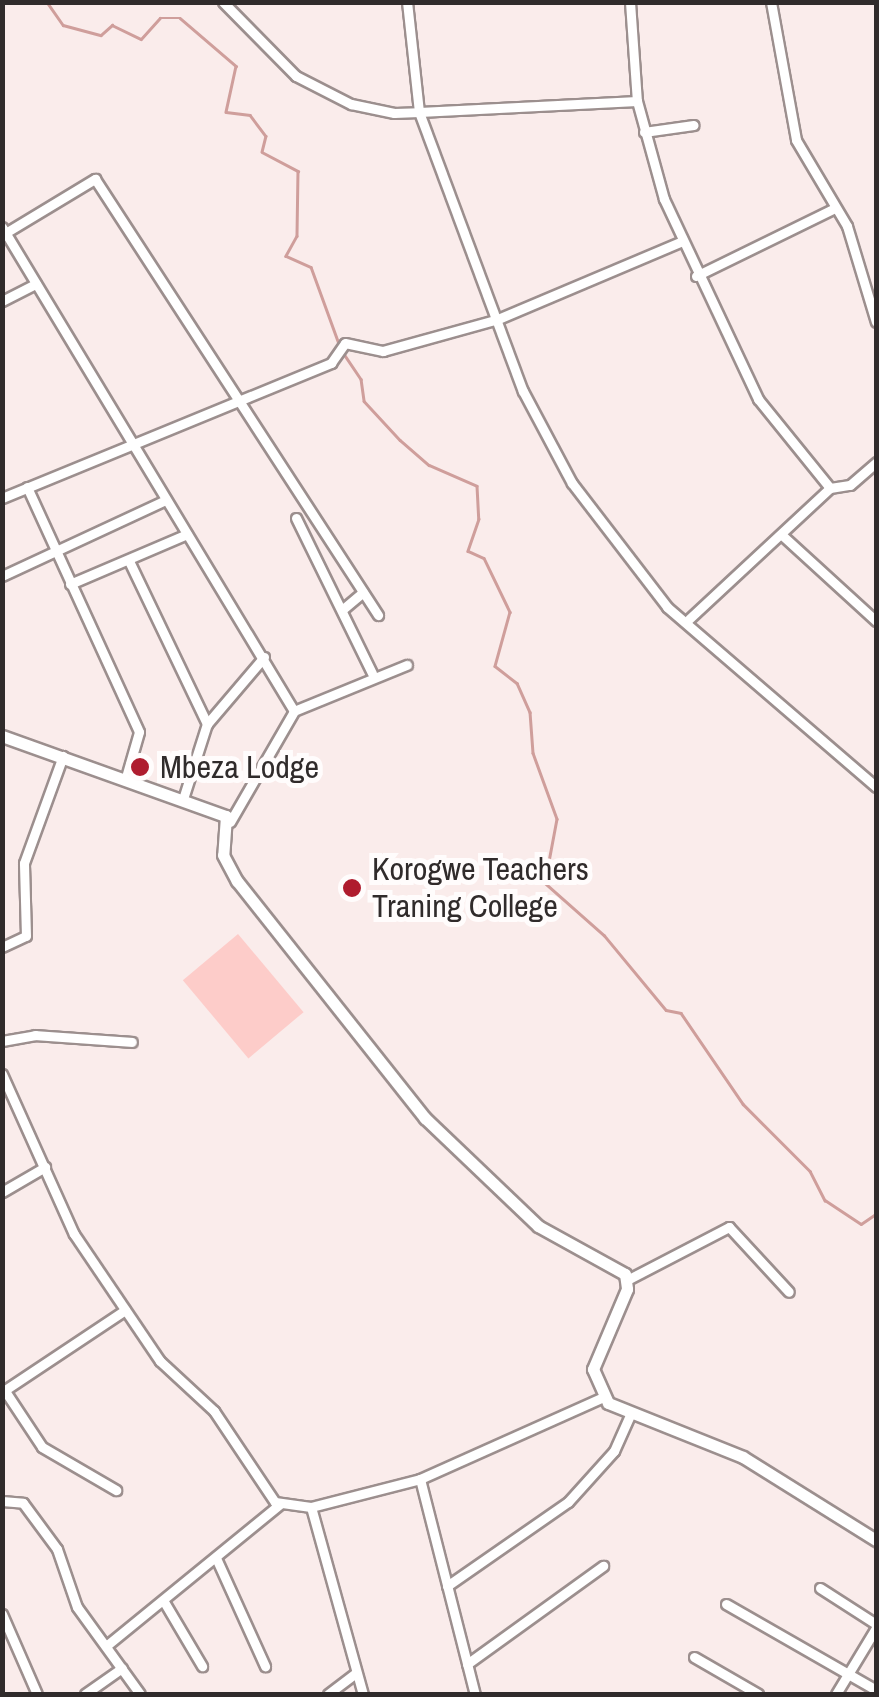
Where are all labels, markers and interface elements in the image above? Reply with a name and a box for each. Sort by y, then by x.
place label: Mbeza Lodge [160,748,319,786]
marker: Mbeza Lodge [129,756,151,778]
place label: Korogwe Teachers Traning College [372,851,589,926]
marker: Korogwe Teachers Traning College [341,877,363,899]

